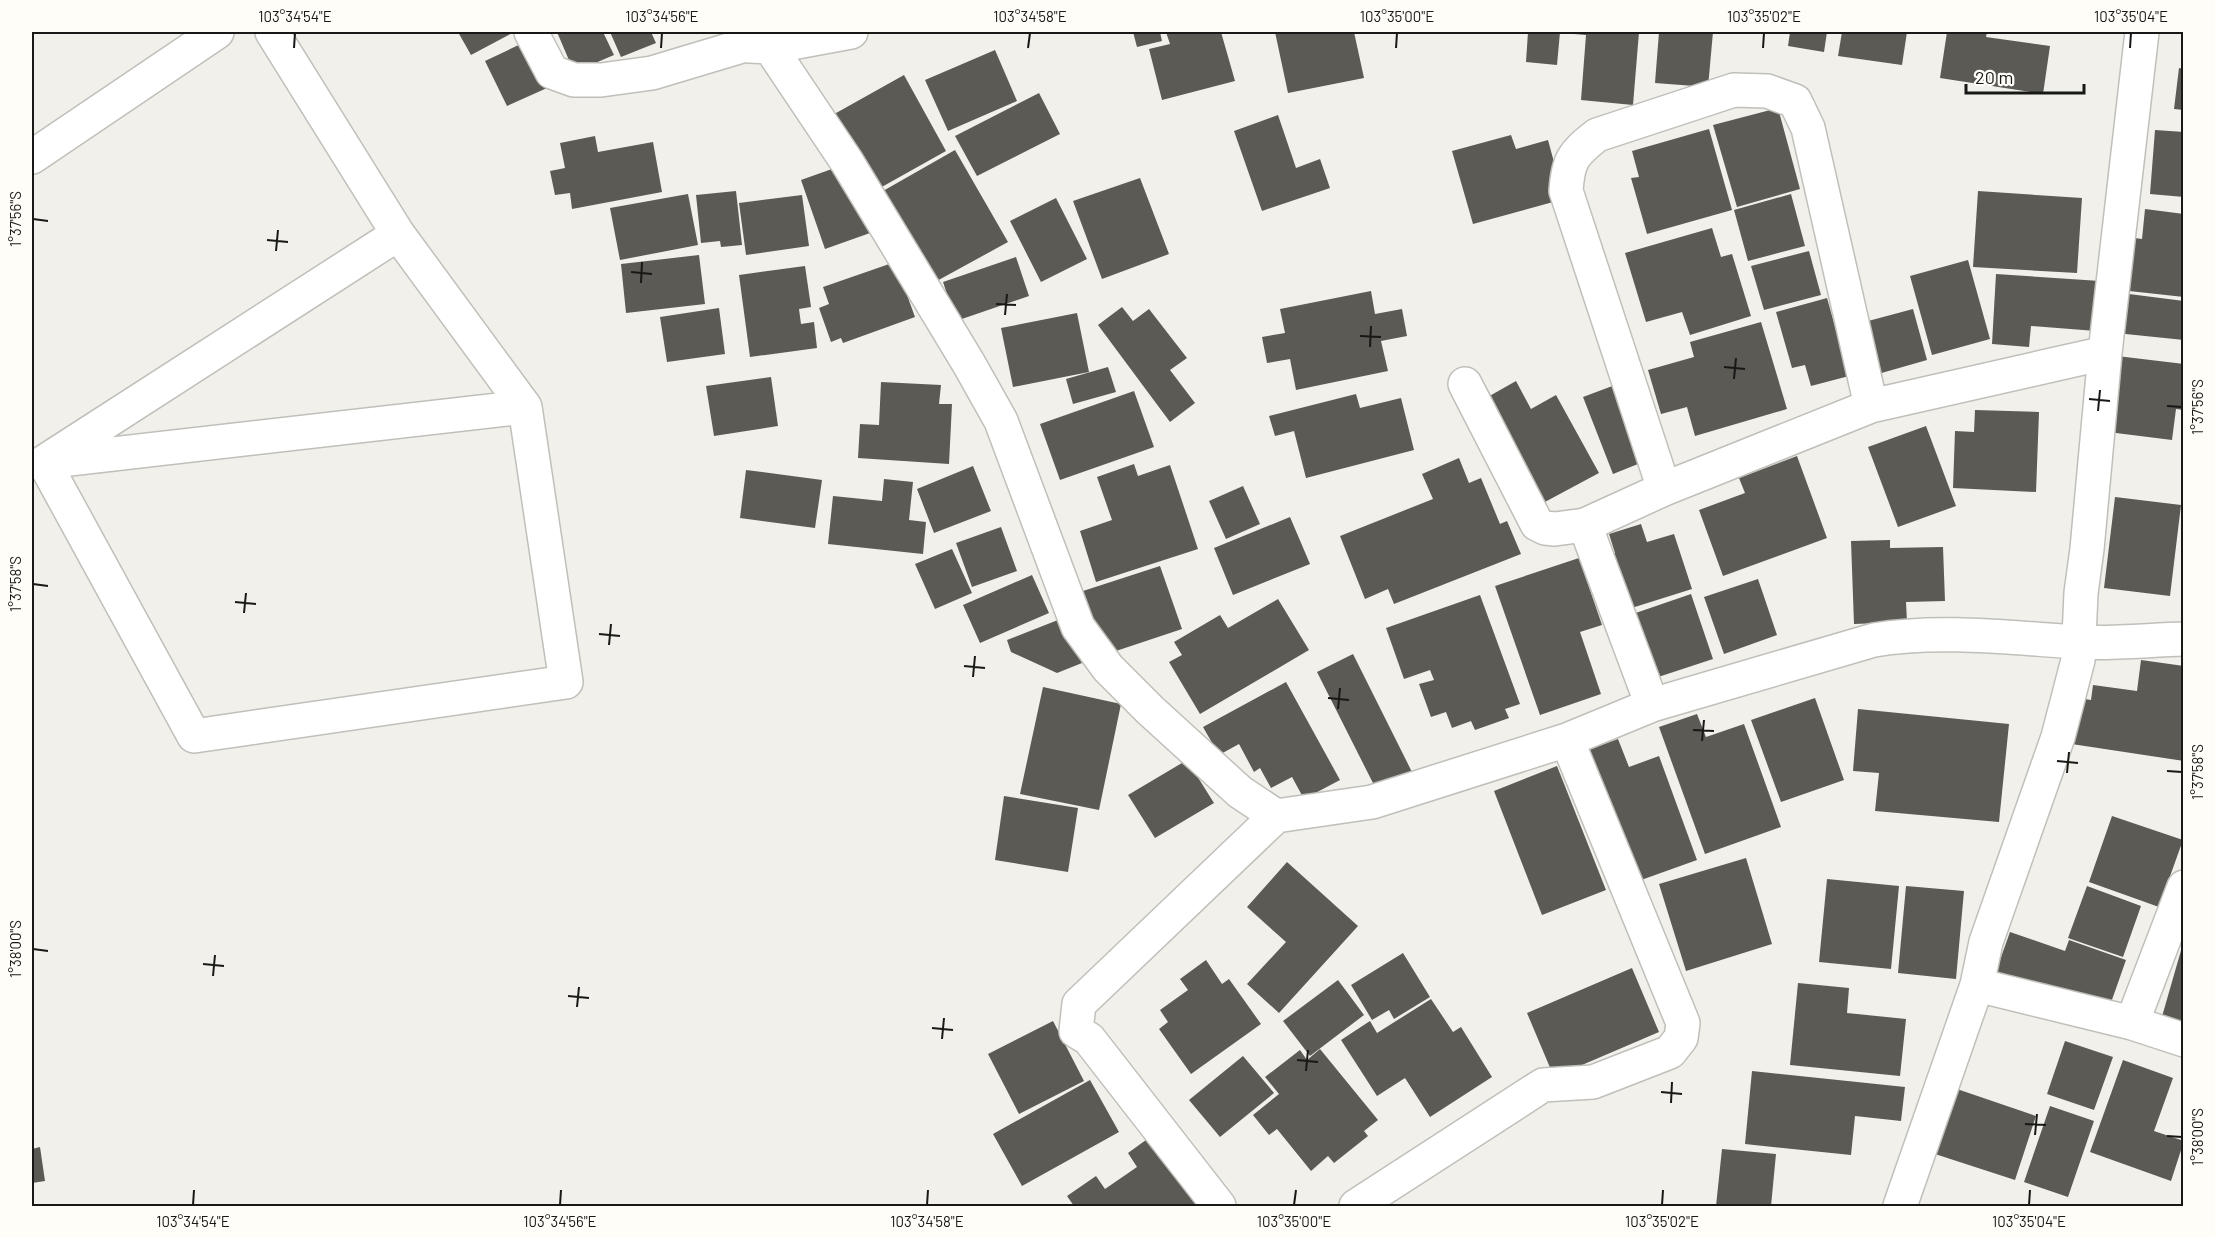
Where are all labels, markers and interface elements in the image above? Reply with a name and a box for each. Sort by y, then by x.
text: 103°34'54"E [258,7,332,25]
text: 103°34'56"E [625,7,699,25]
text: 103°34'58"E [993,7,1067,25]
text: 103°35'00"E [1360,7,1434,25]
text: 103°35'02"E [1727,7,1801,25]
text: 103°35'04"E [2094,7,2168,25]
scale bar [1966,57,2084,95]
text: 20 m [1975,66,2013,88]
text: 1°37'56"S [6,191,24,247]
text: 1°37'56"S [2188,379,2206,435]
text: 1°37'58"S [6,556,24,612]
text: 1°37'58"S [2188,744,2206,800]
text: 1°38'00"S [6,920,24,978]
text: 1°38'00"S [2188,1108,2206,1166]
text: 103°34'54"E [156,1212,230,1230]
text: 103°34'56"E [523,1212,597,1230]
text: 103°34'58"E [890,1212,964,1230]
text: 103°35'00"E [1257,1212,1331,1230]
text: 103°35'02"E [1625,1212,1699,1230]
text: 103°35'04"E [1992,1212,2066,1230]

